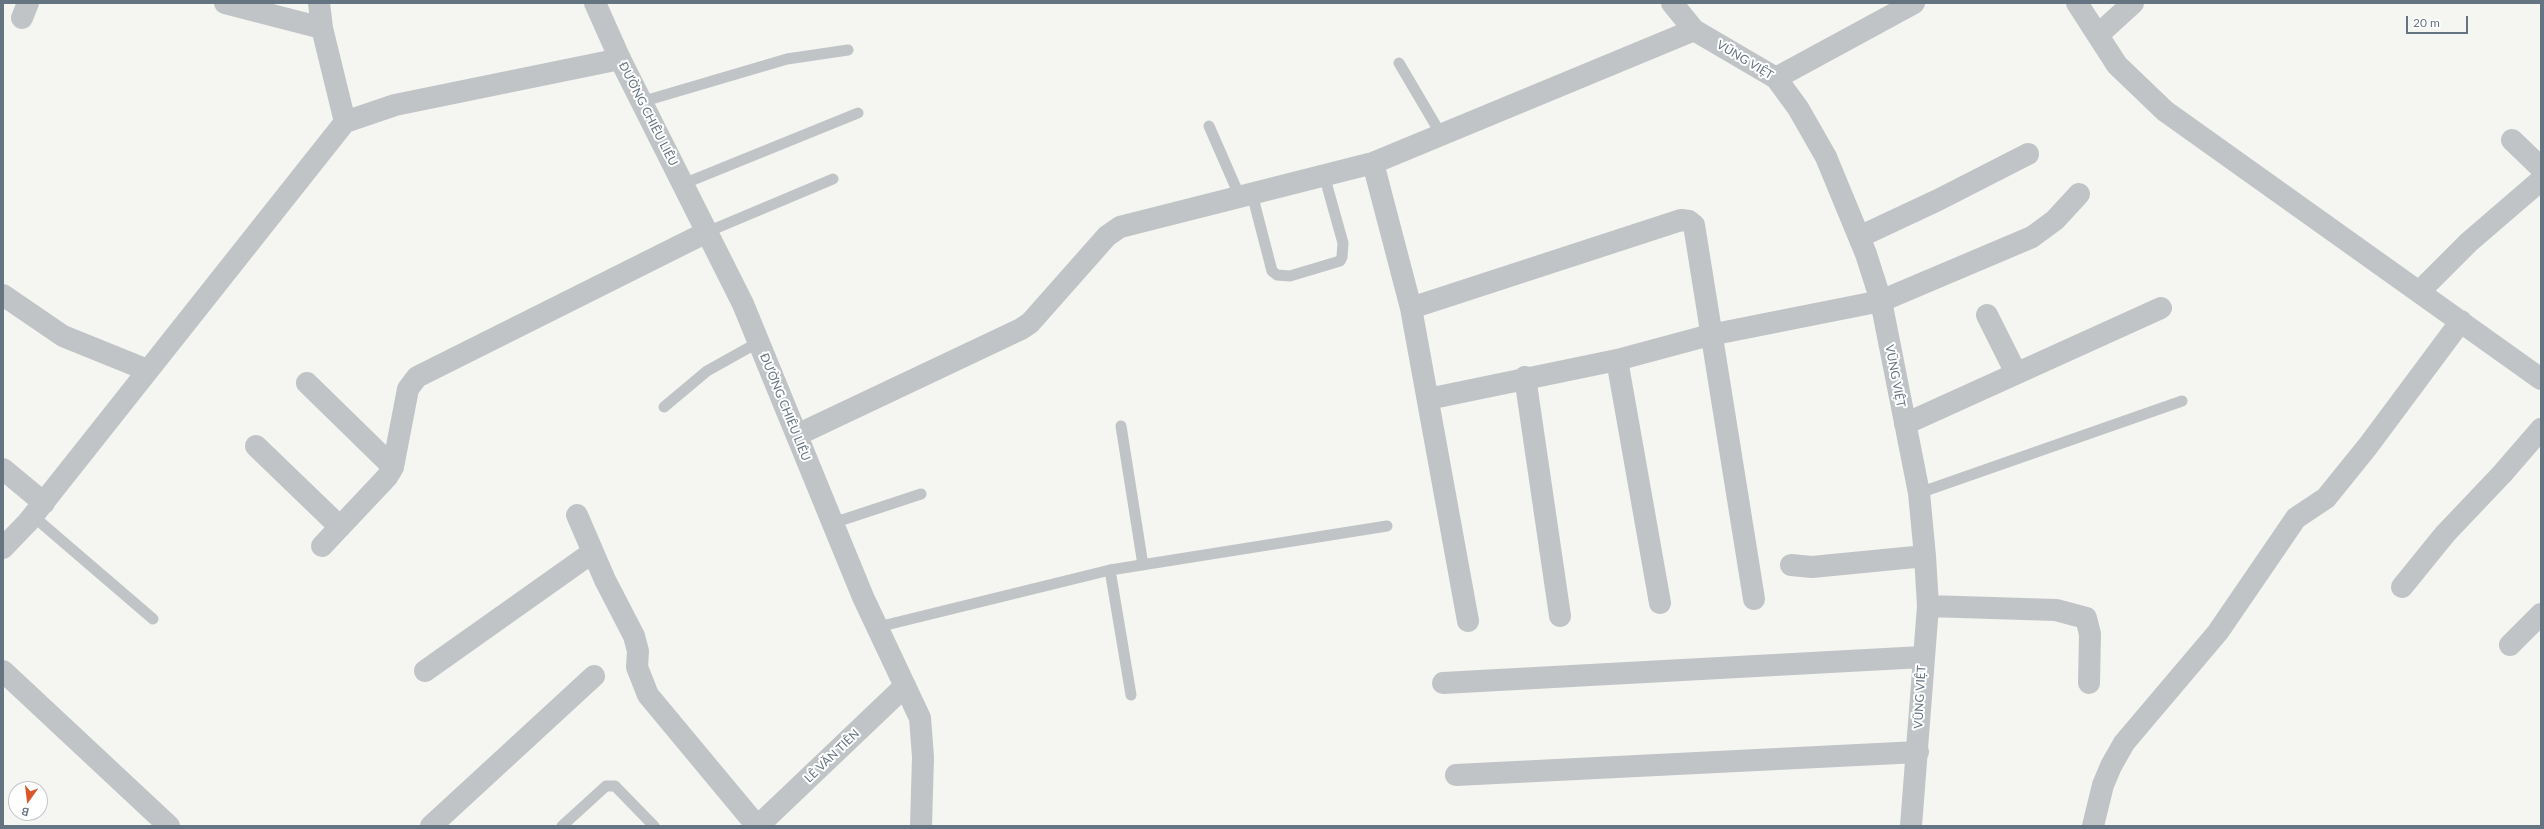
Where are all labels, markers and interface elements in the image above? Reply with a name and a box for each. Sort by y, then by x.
scale bar [2408,8,2470,34]
text: 20 m [2413,15,2440,30]
street label: VŨNG VIỆT [1714,37,1776,83]
street label: ĐƯỜNG CHIÊU LIÊU [615,60,681,168]
street label: VŨNG VIỆT [1882,343,1908,409]
street label: ĐƯỜNG CHIÊU LIÊU [757,351,813,463]
street label: VŨNG VIỆT [1911,665,1929,729]
street label: LÊ VĂN TIÊN [802,726,862,786]
north arrow [8,781,48,821]
text: B [20,805,30,819]

